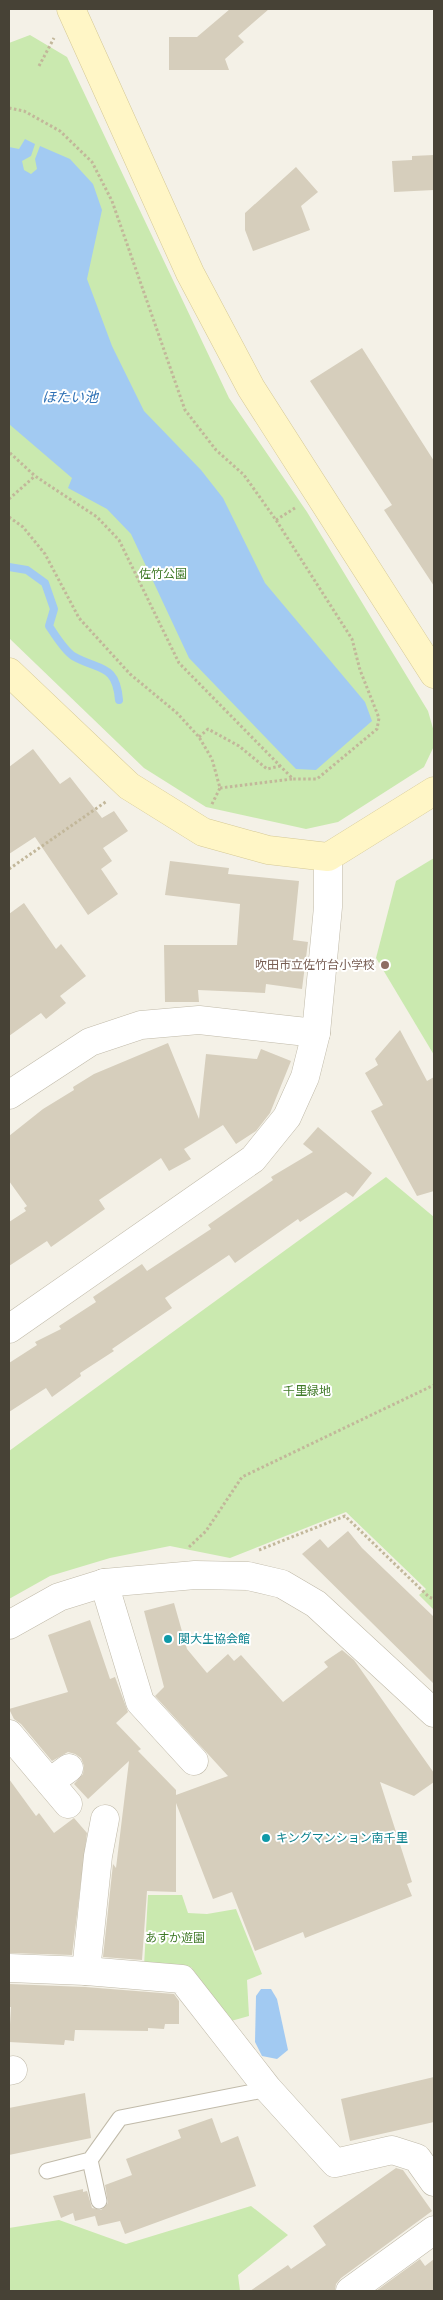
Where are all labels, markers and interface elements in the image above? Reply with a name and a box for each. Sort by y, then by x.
water label: ほたい池 [42,389,100,406]
park label: 佐竹公園 [139,567,187,581]
place label: 吹田市立佐竹台小学校 [255,958,375,972]
marker: 吹田市立佐竹台小学校 [379,959,391,971]
park label: 千里緑地 [283,1384,331,1398]
place label: 関大生協会館 [178,1632,250,1646]
marker: 関大生協会館 [162,1633,174,1645]
place label: キングマンション南千里 [276,1831,408,1845]
marker: キングマンション南千里 [260,1832,272,1844]
park label: あすか遊園 [145,1931,205,1945]

